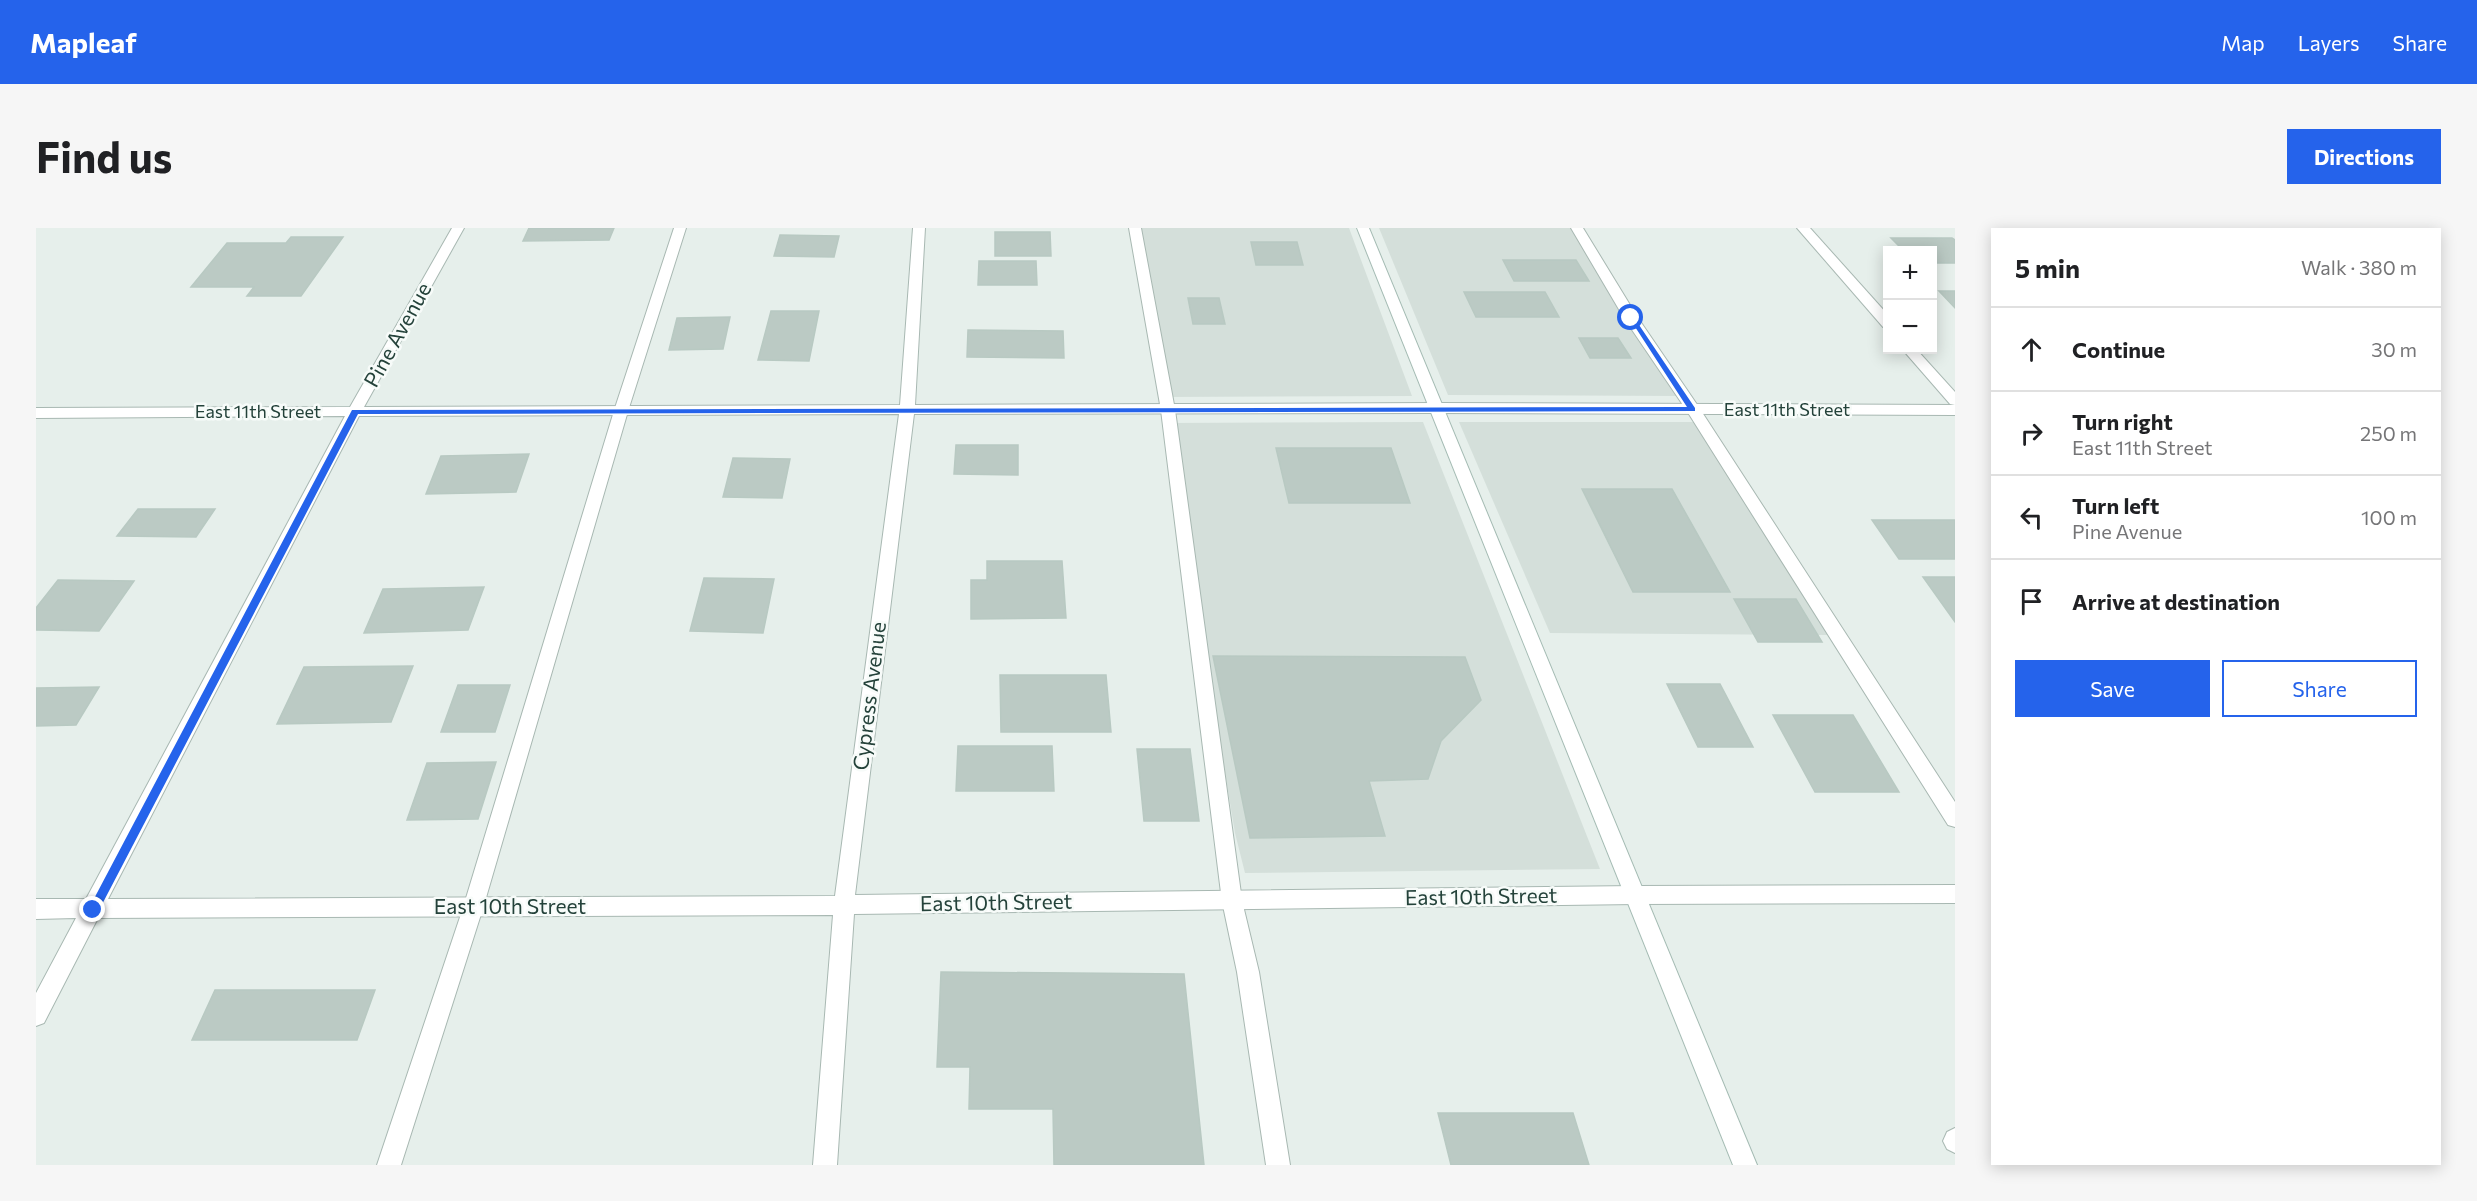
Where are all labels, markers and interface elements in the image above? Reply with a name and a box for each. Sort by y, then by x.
text: Mapleaf [30,25,137,59]
text: Map [2221,30,2265,55]
text: Layers [2298,30,2360,55]
text: Share [2393,30,2447,55]
button: Directions [2287,129,2441,184]
text: Find us [36,130,172,182]
map controls [1883,246,1937,354]
button: + [1883,246,1937,300]
text: 5 min [2015,252,2080,283]
text: Walk · 380 m [2301,255,2417,279]
street label: Pine Avenue [358,278,436,391]
button: − [1883,300,1937,354]
route start [1617,304,1643,330]
icon: ahead [2015,333,2048,366]
text: Continue [2072,336,2165,363]
text: 30 m [2371,337,2417,361]
street label: East 11th Street [1724,398,1850,420]
street label: East 11th Street [195,400,321,422]
text: Turn right [2072,408,2173,435]
icon: right [2015,417,2048,450]
text: 250 m [2360,421,2417,445]
text: East 11th Street [2072,435,2213,459]
text: Turn left [2072,492,2159,519]
icon: left [2015,501,2048,534]
text: 100 m [2361,505,2417,529]
text: Pine Avenue [2072,519,2182,543]
icon: arrive [2015,585,2048,618]
text: Arrive at destination [2072,588,2280,615]
street label: Cypress Avenue [847,620,890,772]
button: Save [2015,660,2210,717]
button: Share [2222,660,2417,717]
street label: East 10th Street [1405,882,1557,909]
street label: East 10th Street [920,888,1072,915]
street label: East 10th Street [434,893,586,918]
route end [79,896,105,922]

